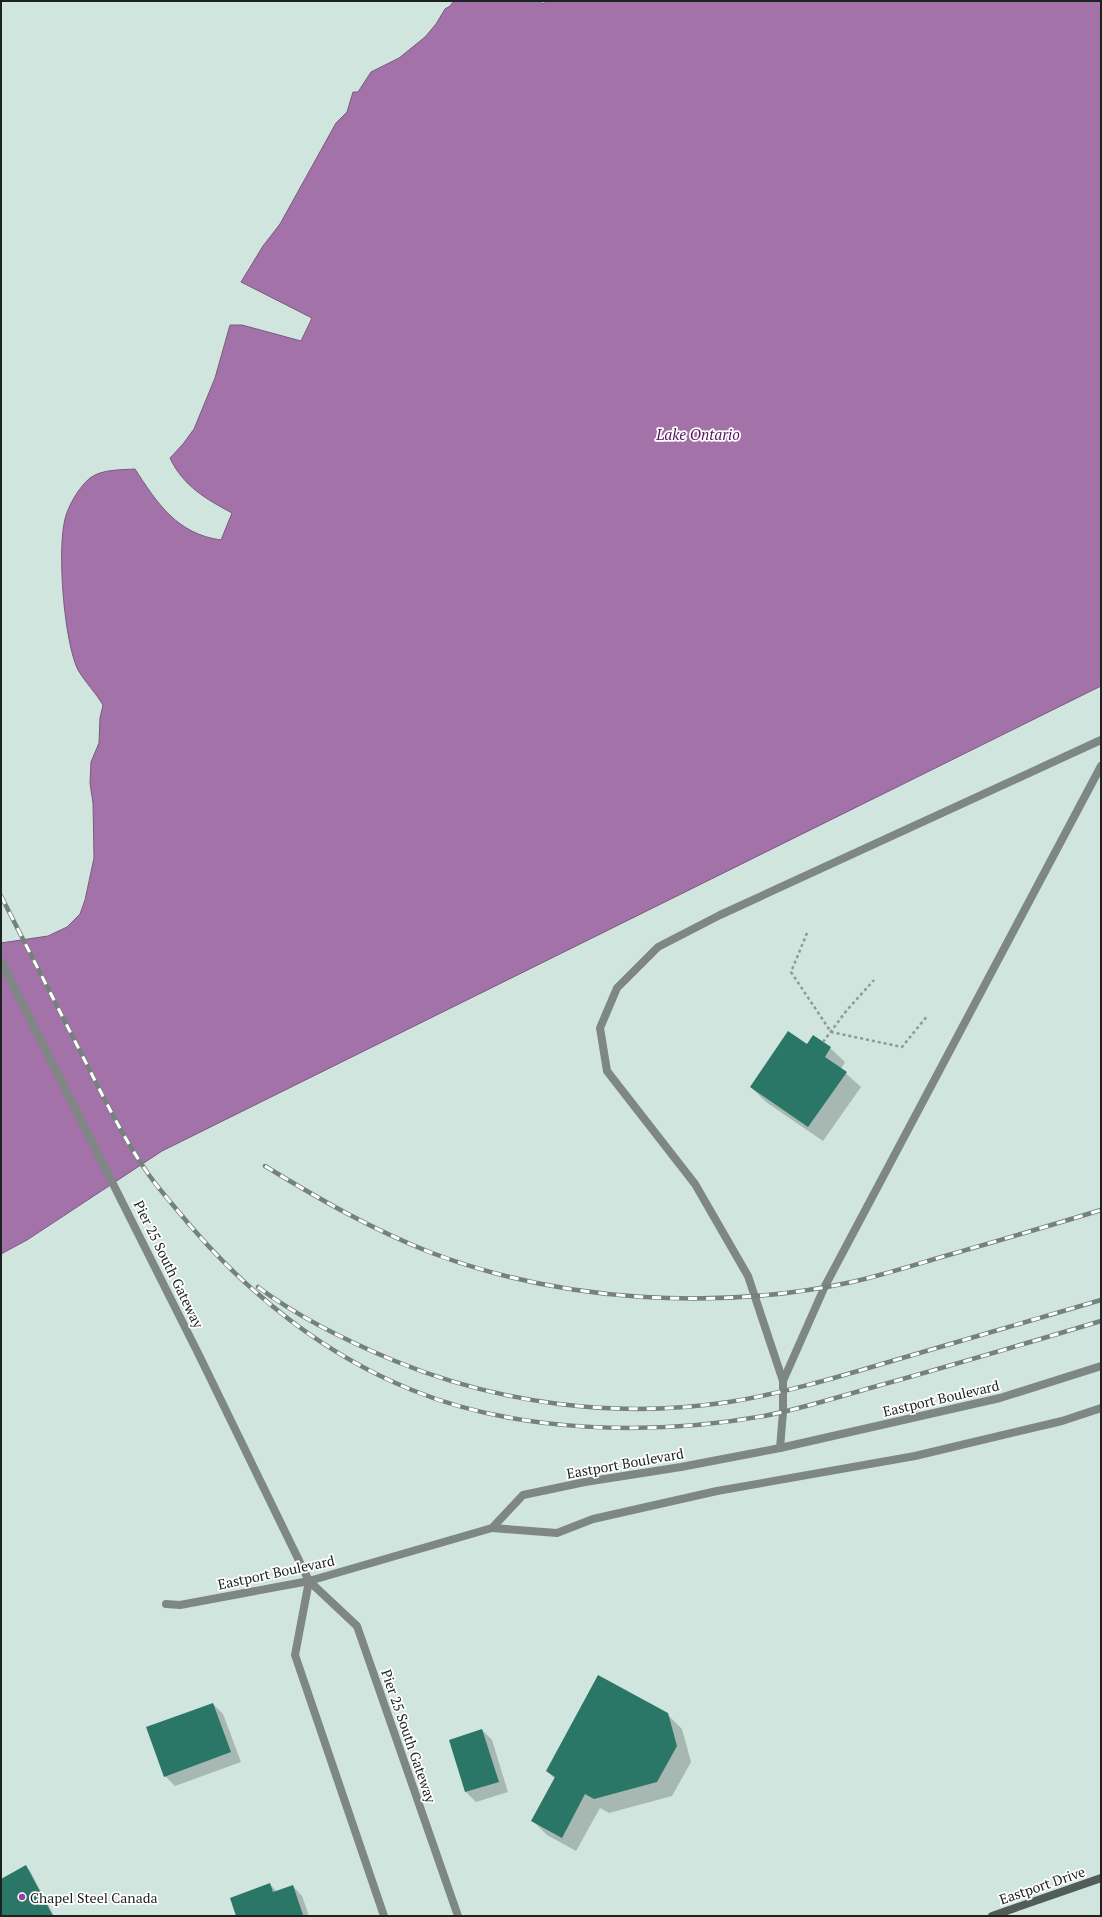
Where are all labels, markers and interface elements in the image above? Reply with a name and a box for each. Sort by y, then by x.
water label: Lake Ontario [655,424,740,444]
street label: Pier 25 South Gateway [130,1197,209,1332]
street label: Eastport Boulevard [881,1375,1001,1421]
street label: Eastport Boulevard [565,1443,685,1483]
street label: Eastport Boulevard [216,1550,336,1594]
street label: Pier 25 South Gateway [377,1667,441,1806]
street label: Eastport Drive [997,1861,1087,1909]
place label: Chapel Steel Canada [30,1888,158,1907]
marker: Chapel Steel Canada [17,1892,27,1902]

